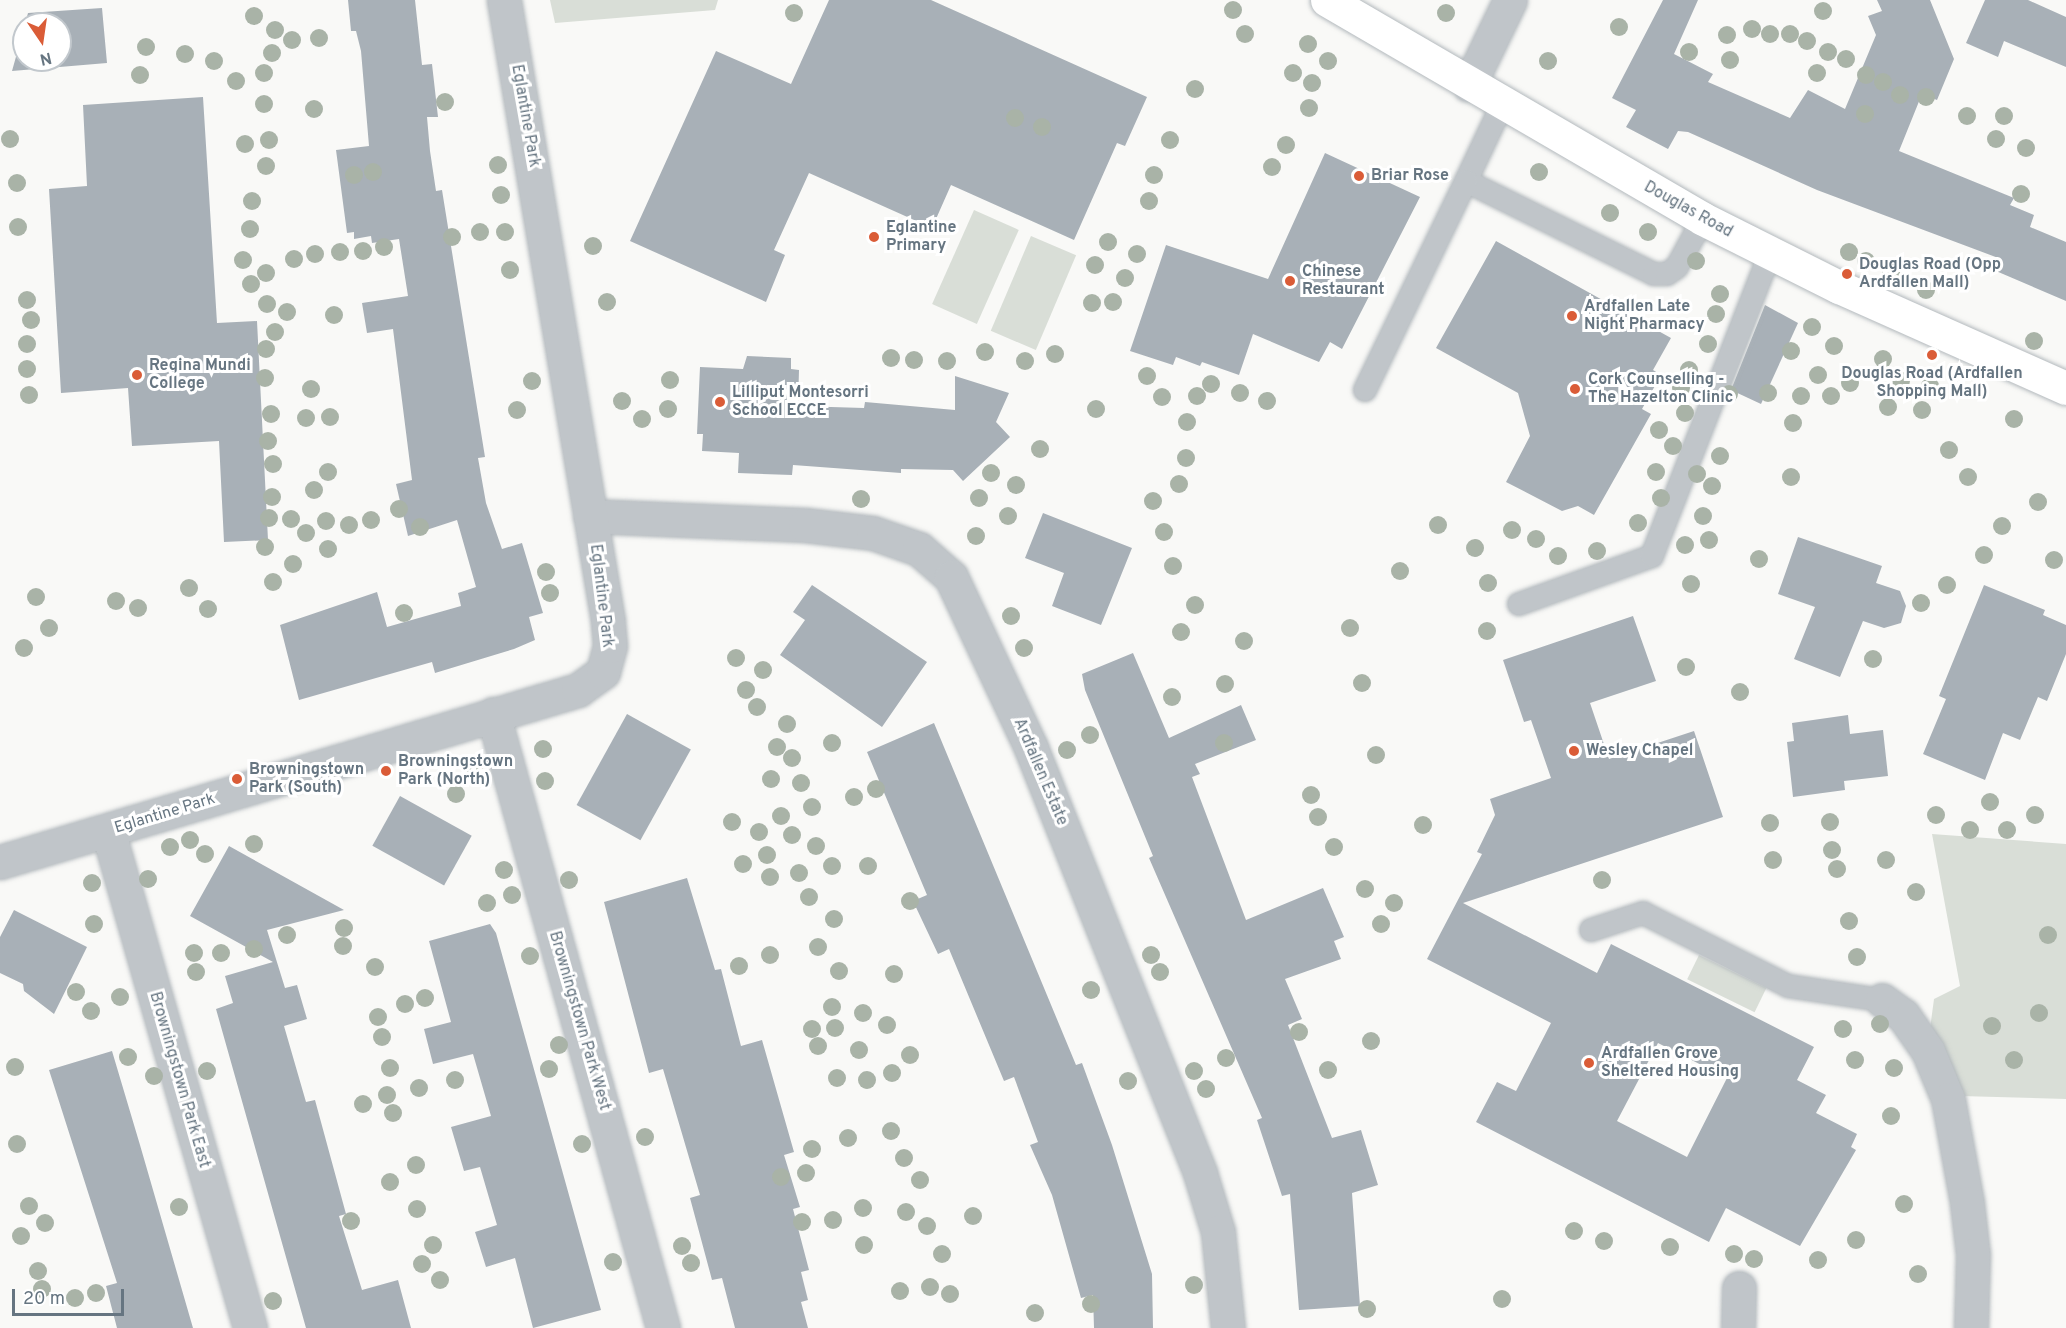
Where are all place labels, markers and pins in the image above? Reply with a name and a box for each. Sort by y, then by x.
place label: Briar Rose [1371,166,1449,186]
marker: Briar Rose [1352,169,1366,183]
place label: Eglantine Primary [886,218,957,256]
marker: Eglantine Primary [867,230,881,244]
place label: Douglas Road (Opp Ardfallen Mall) [1859,255,2001,293]
place label: Chinese Restaurant [1302,262,1385,300]
marker: Douglas Road (Opp Ardfallen Mall) [1840,267,1854,281]
marker: Chinese Restaurant [1283,274,1297,288]
place label: Ardfallen Late Night Pharmacy [1584,297,1705,335]
marker: Ardfallen Late Night Pharmacy [1565,309,1579,323]
marker: Douglas Road (Ardfallen Shopping Mall) [1925,348,1939,362]
place label: Regina Mundi College [149,356,251,394]
place label: Douglas Road (Ardfallen Shopping Mall) [1841,364,2023,402]
marker: Regina Mundi College [130,368,144,382]
place label: Cork Counselling - The Hazelton Clinic [1588,370,1733,408]
marker: Cork Counselling - The Hazelton Clinic [1566,380,1584,398]
place label: Lilliput Montesorri School ECCE [732,383,869,421]
marker: Lilliput Montesorri School ECCE [713,395,727,409]
place label: Wesley Chapel [1586,741,1693,761]
marker: Wesley Chapel [1567,744,1581,758]
place label: Browningstown Park (North) [398,752,513,790]
place label: Browningstown Park (South) [249,760,364,798]
marker: Browningstown Park (North) [379,764,393,778]
marker: Browningstown Park (South) [230,772,244,786]
place label: Ardfallen Grove Sheltered Housing [1601,1044,1739,1082]
marker: Ardfallen Grove Sheltered Housing [1582,1056,1596,1070]

